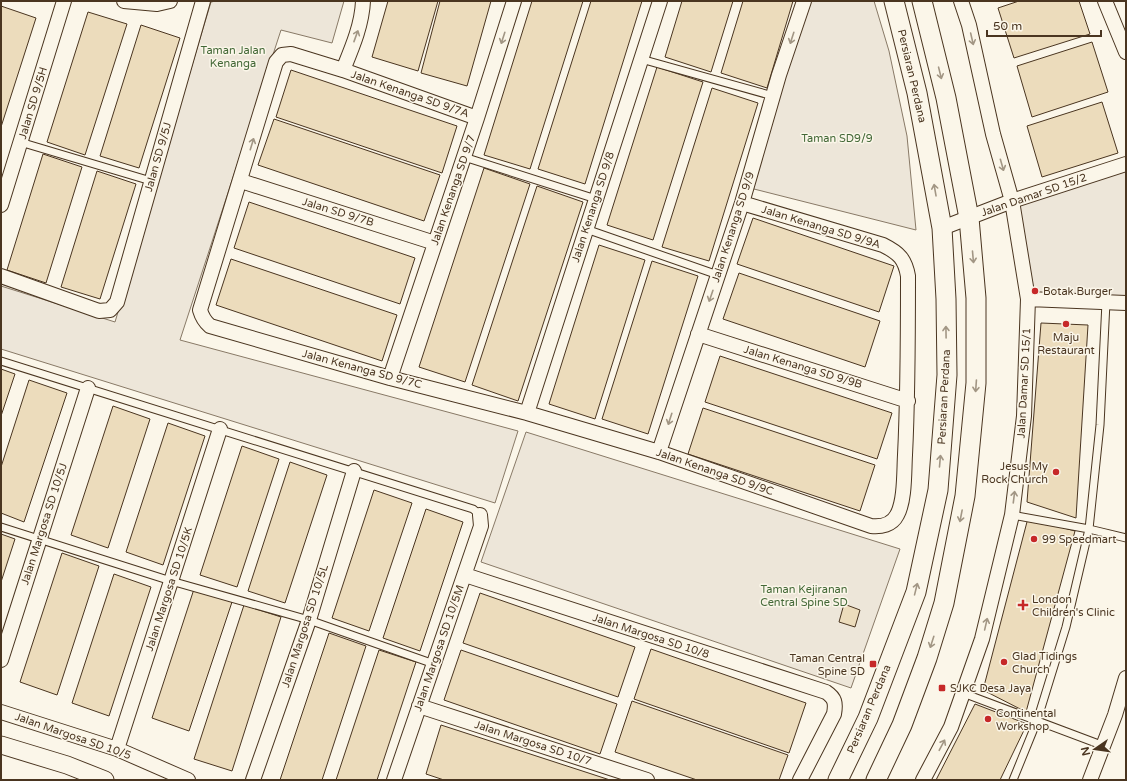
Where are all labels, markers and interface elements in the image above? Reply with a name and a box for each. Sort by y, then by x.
scale bar [987,12,1101,38]
text: 50 m [993,19,1022,33]
street label: Persiaran Perdana [895,28,929,124]
one-way arrow [352,31,360,43]
one-way arrow [498,32,506,44]
one-way arrow [787,32,795,44]
one-way arrow [968,32,976,45]
park label: Taman Jalan Kenanga [201,44,265,70]
street label: Jalan SD 9/5H [16,65,50,141]
one-way arrow [937,67,944,80]
street label: Jalan Kenanga SD 9/7A [349,68,471,120]
street label: Jalan SD 9/5J [142,121,174,193]
park label: Taman SD9/9 [801,132,873,145]
street label: Jalan Kenanga SD 9/7 [428,133,478,247]
one-way arrow [249,138,256,151]
street label: Jalan Kenanga SD 9/8 [569,150,617,264]
one-way arrow [999,158,1006,171]
street label: Jalan Kenanga SD 9/9 [709,170,757,284]
street label: Jalan Damar SD 15/2 [979,171,1089,219]
one-way arrow [931,184,939,197]
street label: Jalan SD 9/7B [301,195,376,229]
street label: Jalan Kenanga SD 9/9A [760,203,882,251]
one-way arrow [969,250,976,263]
place label: Botak Burger [1043,285,1113,298]
marker: Botak Burger [1030,286,1040,296]
one-way arrow [706,289,714,301]
marker: Maju Restaurant [1061,319,1071,329]
one-way arrow [942,326,950,339]
street label: Jalan Damar SD 15/1 [1015,327,1033,439]
place label: Maju Restaurant [1037,331,1095,357]
street label: Jalan Kenanga SD 9/9B [742,343,864,391]
street label: Jalan Kenanga SD 9/7C [301,347,424,391]
street label: Persiaran Perdana [935,349,953,445]
one-way arrow [972,380,979,393]
one-way arrow [665,413,673,425]
street label: Jalan Kenanga SD 9/9C [655,446,776,498]
one-way arrow [936,455,944,468]
place label: Jesus My Rock Church [981,460,1048,486]
street label: Jalan Margosa SD 10/5J [18,461,70,587]
marker: Jesus My Rock Church [1051,467,1061,477]
one-way arrow [1010,491,1018,504]
one-way arrow [957,509,965,522]
street label: Jalan Margosa SD 10/5K [143,525,195,653]
place label: 99 Speedmart [1042,533,1116,546]
marker: 99 Speedmart [1029,534,1039,544]
street label: Jalan Margosa SD 10/5L [279,562,331,689]
street label: Jalan Margosa SD 10/5M [411,583,467,713]
park label: Taman Kejiranan Central Spine SD [760,583,848,609]
one-way arrow [913,583,921,596]
place label: London Children's Clinic [1032,593,1115,619]
marker: London Children's Clinic [1017,599,1029,611]
street label: Jalan Margosa SD 10/8 [591,611,711,661]
one-way arrow [982,617,990,630]
one-way arrow [928,635,935,648]
place label: Glad Tidings Church [1012,650,1077,676]
place label: Taman Central Spine SD [790,652,865,678]
marker: Glad Tidings Church [999,657,1009,667]
marker: Taman Central Spine SD [868,659,878,669]
street label: Persiaran Perdana [844,663,894,755]
place label: SJKC Desa Jaya [950,682,1031,695]
marker: SJKC Desa Jaya [937,683,947,693]
place label: Continental Workshop [996,707,1056,733]
street label: Jalan Margosa SD 10/5 [13,710,133,762]
marker: Continental Workshop [983,714,993,724]
street label: Jalan Margosa SD 10/7 [473,718,593,768]
north arrow [1075,729,1115,769]
one-way arrow [938,740,946,752]
text: N [1078,745,1093,757]

